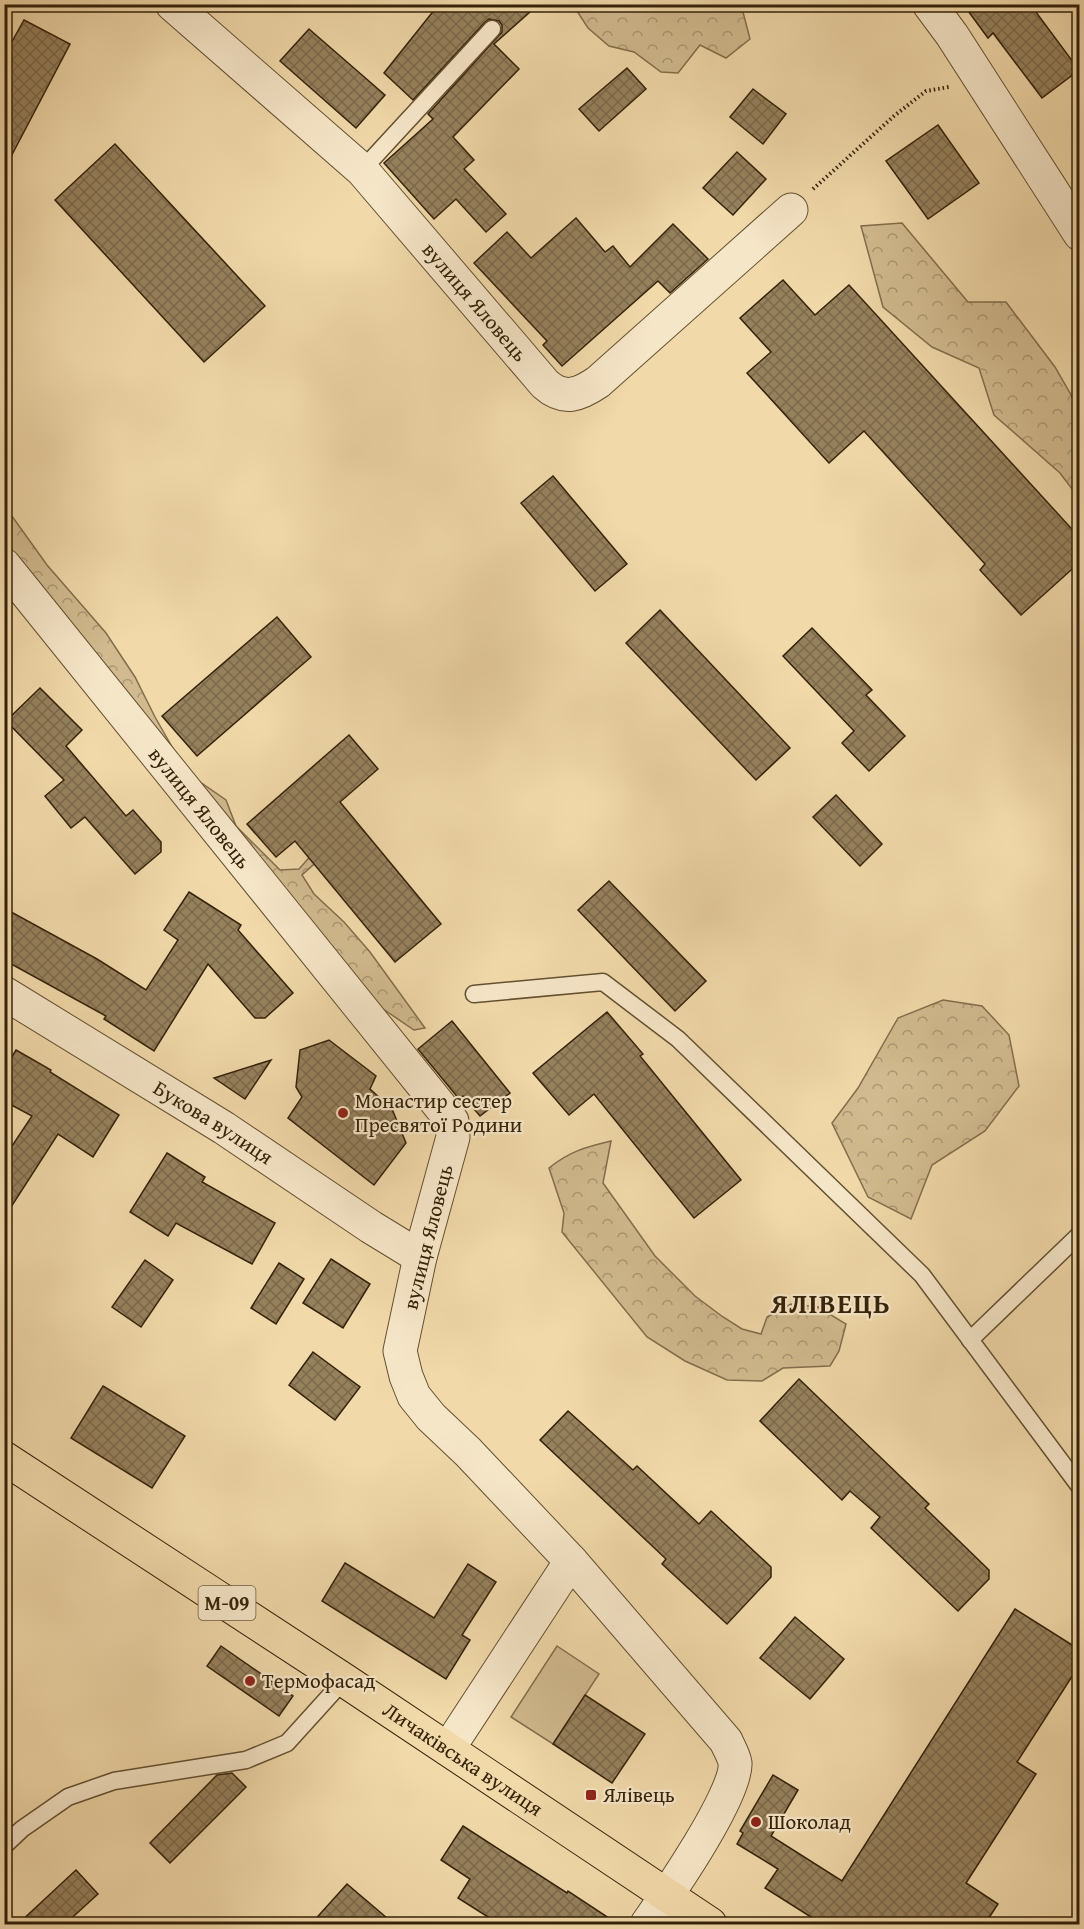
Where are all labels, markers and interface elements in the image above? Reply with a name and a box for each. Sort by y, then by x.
street label: вулиця Яловець [415,235,535,368]
street label: вулиця Яловець [141,740,259,875]
street label: Букова вулиця [148,1072,280,1172]
place label: Монастир сестер Пресвятої Родини [355,1085,522,1140]
marker: Монастир сестер Пресвятої Родини [336,1106,350,1120]
street label: вулиця Яловець [394,1161,461,1313]
district label: ЯЛІВЕЦЬ [770,1283,891,1323]
road number: М-09 [198,1586,256,1620]
place label: Термофасад [262,1665,376,1696]
marker: Термофасад [243,1674,257,1688]
street label: Личаківська вулиця [377,1694,550,1824]
place label: Ялівець [602,1779,675,1810]
marker: Ялівець [584,1788,598,1802]
place label: Шоколад [768,1806,852,1837]
marker: Шоколад [749,1815,763,1829]

